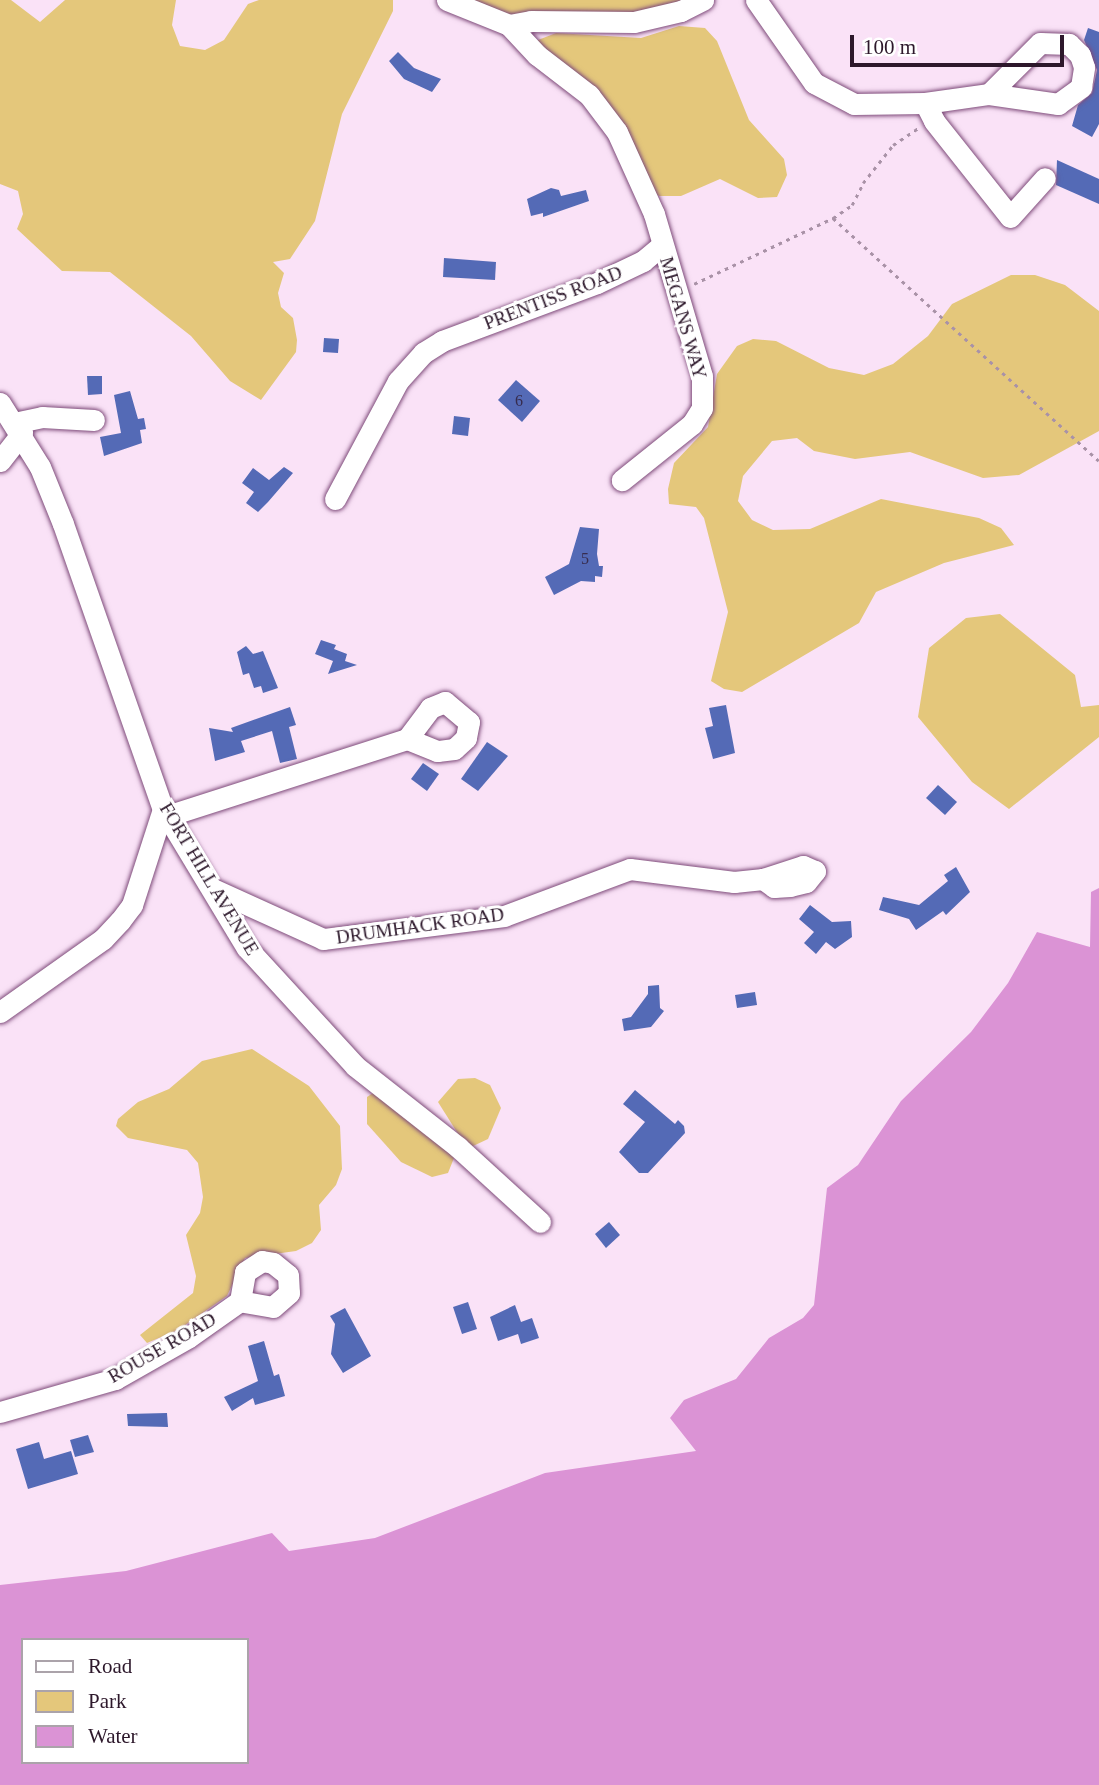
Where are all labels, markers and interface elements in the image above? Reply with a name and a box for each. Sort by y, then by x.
scale bar [854,21,1068,65]
text: 100 m [863,35,916,59]
street label: MEGANS WAY [655,254,711,382]
street label: PRENTISS ROAD [481,261,625,335]
house number: 6 [515,391,523,411]
house number: 5 [581,549,589,569]
street label: FORT HILL AVENUE [154,798,264,960]
street label: DRUMHACK ROAD [335,903,505,949]
street label: ROUSE ROAD [104,1308,220,1388]
legend [21,1638,248,1764]
text: Road [88,1654,132,1678]
text: Park [88,1689,127,1713]
text: Water [88,1724,138,1748]

